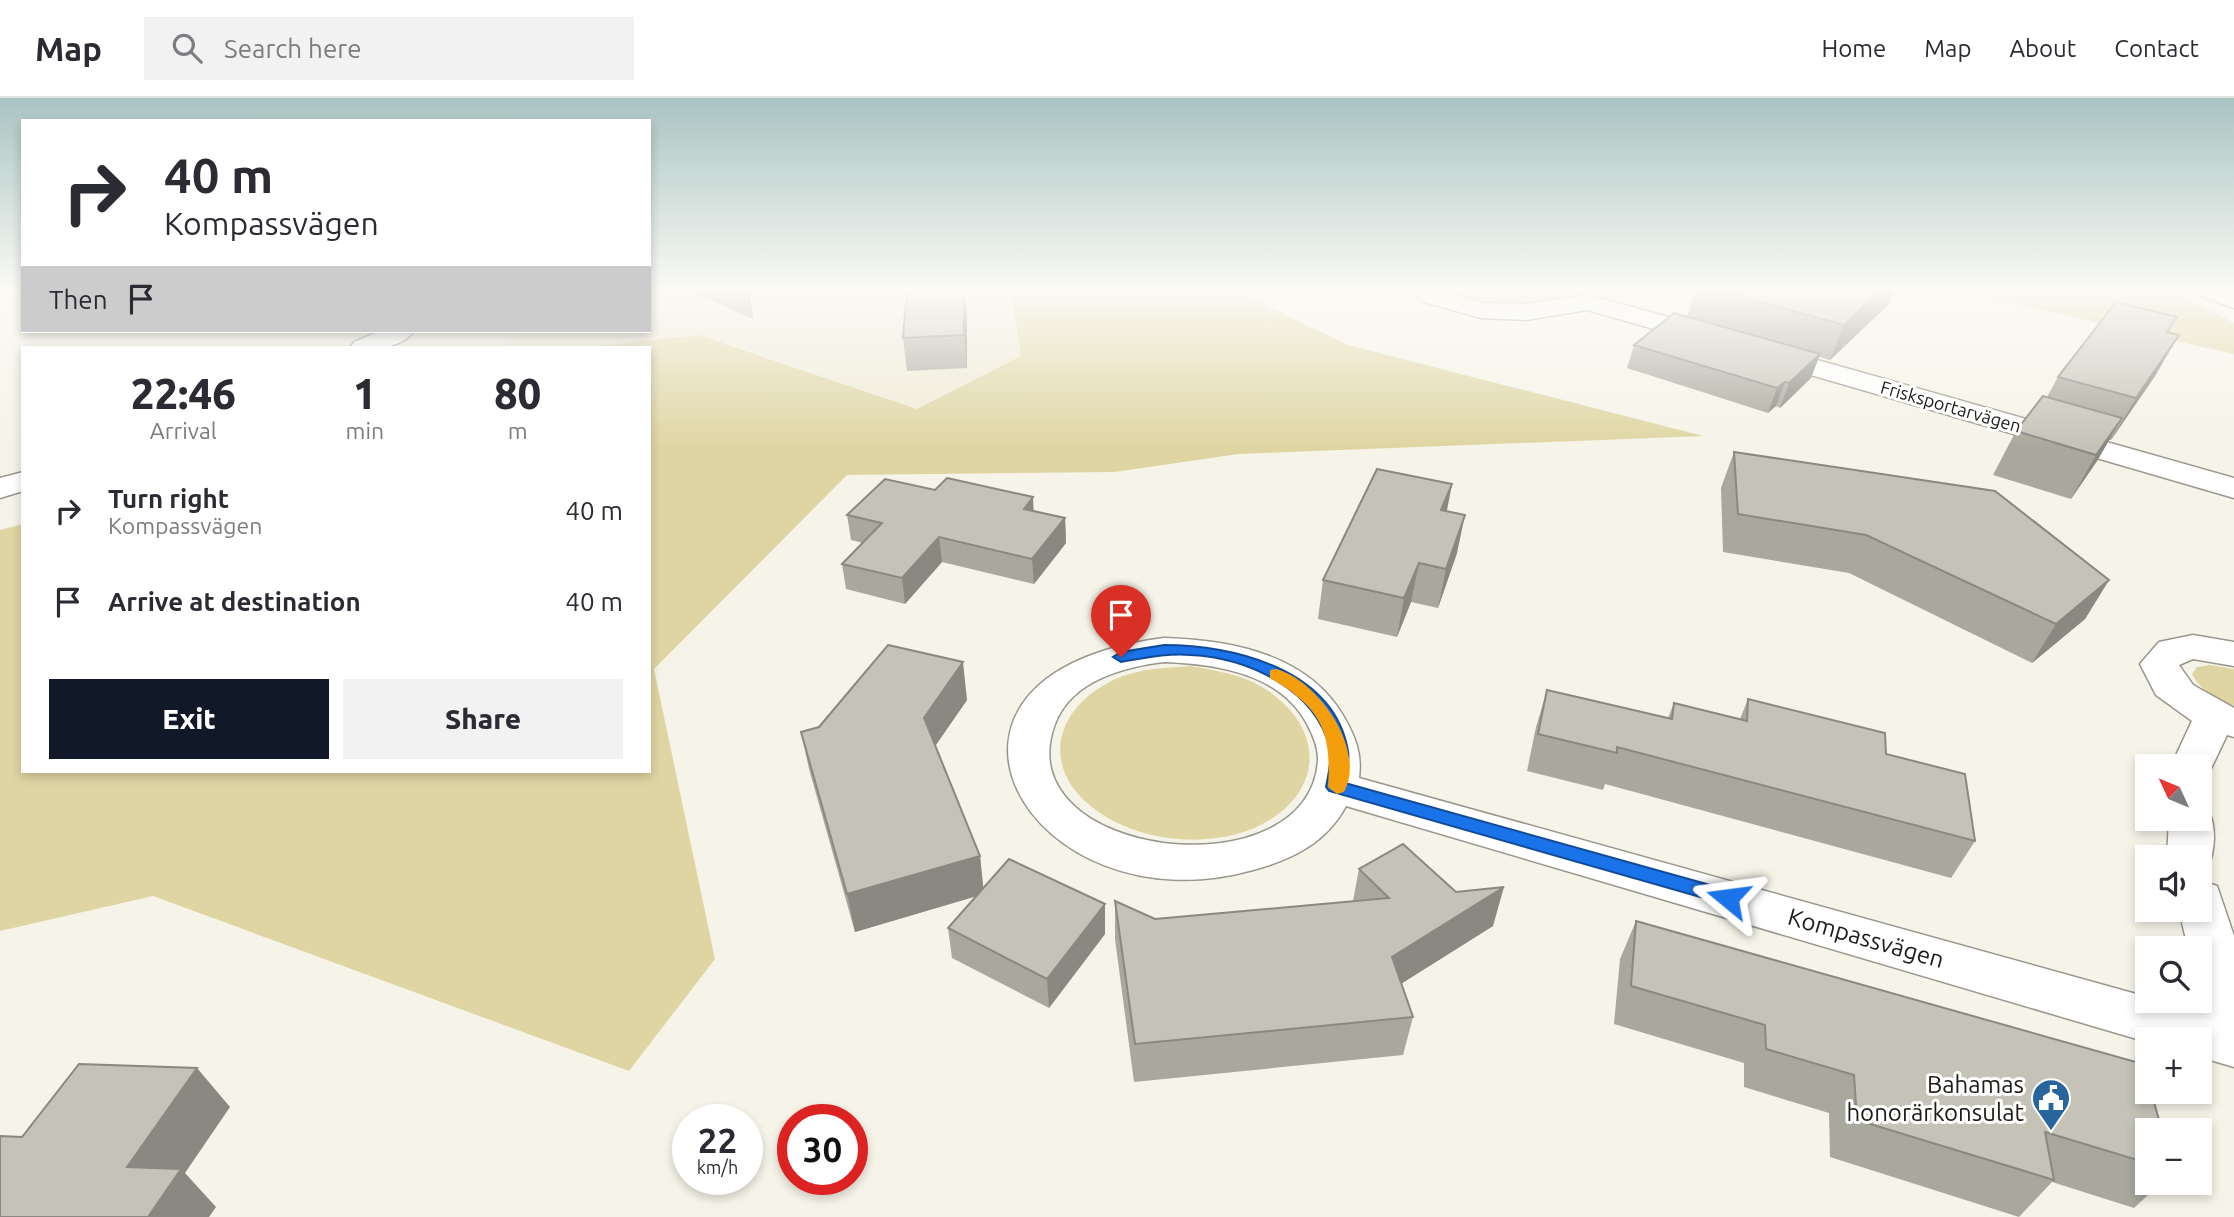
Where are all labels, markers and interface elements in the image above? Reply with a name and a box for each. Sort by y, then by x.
search box [144,17,634,80]
icon: search [168,29,206,67]
text: Map [35,30,102,67]
text: Search here [224,34,362,63]
text: Home [1821,35,1886,62]
text: Map [1924,35,1971,62]
text: About [2009,35,2076,62]
text: Contact [2114,35,2199,62]
icon: right [49,147,140,238]
text: 40 m [164,147,273,202]
text: Kompassvägen [164,205,379,241]
icon: arrive [122,280,160,318]
text: Then [49,285,108,314]
text: 22:46 [131,370,236,417]
text: 1 [353,370,377,417]
text: 80 [494,370,541,417]
street label: Frisksportarvägen [1879,376,2023,436]
text: Arrival [150,418,217,443]
text: min [346,418,384,443]
text: m [508,418,528,443]
text: Turn right [108,484,229,513]
icon: right [49,492,87,530]
text: 40 m [565,496,623,525]
text: Kompassvägen [108,513,262,538]
icon: arrive [49,583,87,621]
pin [1091,585,1151,657]
text: Arrive at destination [108,587,361,616]
text: 40 m [565,587,623,616]
icon: arrive [1102,596,1140,634]
button: Exit [49,679,329,759]
button: Share [343,679,623,759]
north arrow [2135,754,2212,831]
map controls [2135,754,2212,1195]
button: sound [2135,845,2212,922]
position arrow [1691,861,1765,935]
street label: Kompassvägen [1785,903,1947,973]
button: search [2135,936,2212,1013]
button: + [2135,1027,2212,1104]
place label: Bahamas honorärkonsulat [1846,1071,2025,1126]
public building icon: Bahamas honorärkonsulat [2030,1077,2072,1132]
speed limit sign: 30 [777,1104,868,1195]
button: − [2135,1118,2212,1195]
text: 22 [698,1120,737,1160]
text: km/h [697,1157,738,1177]

